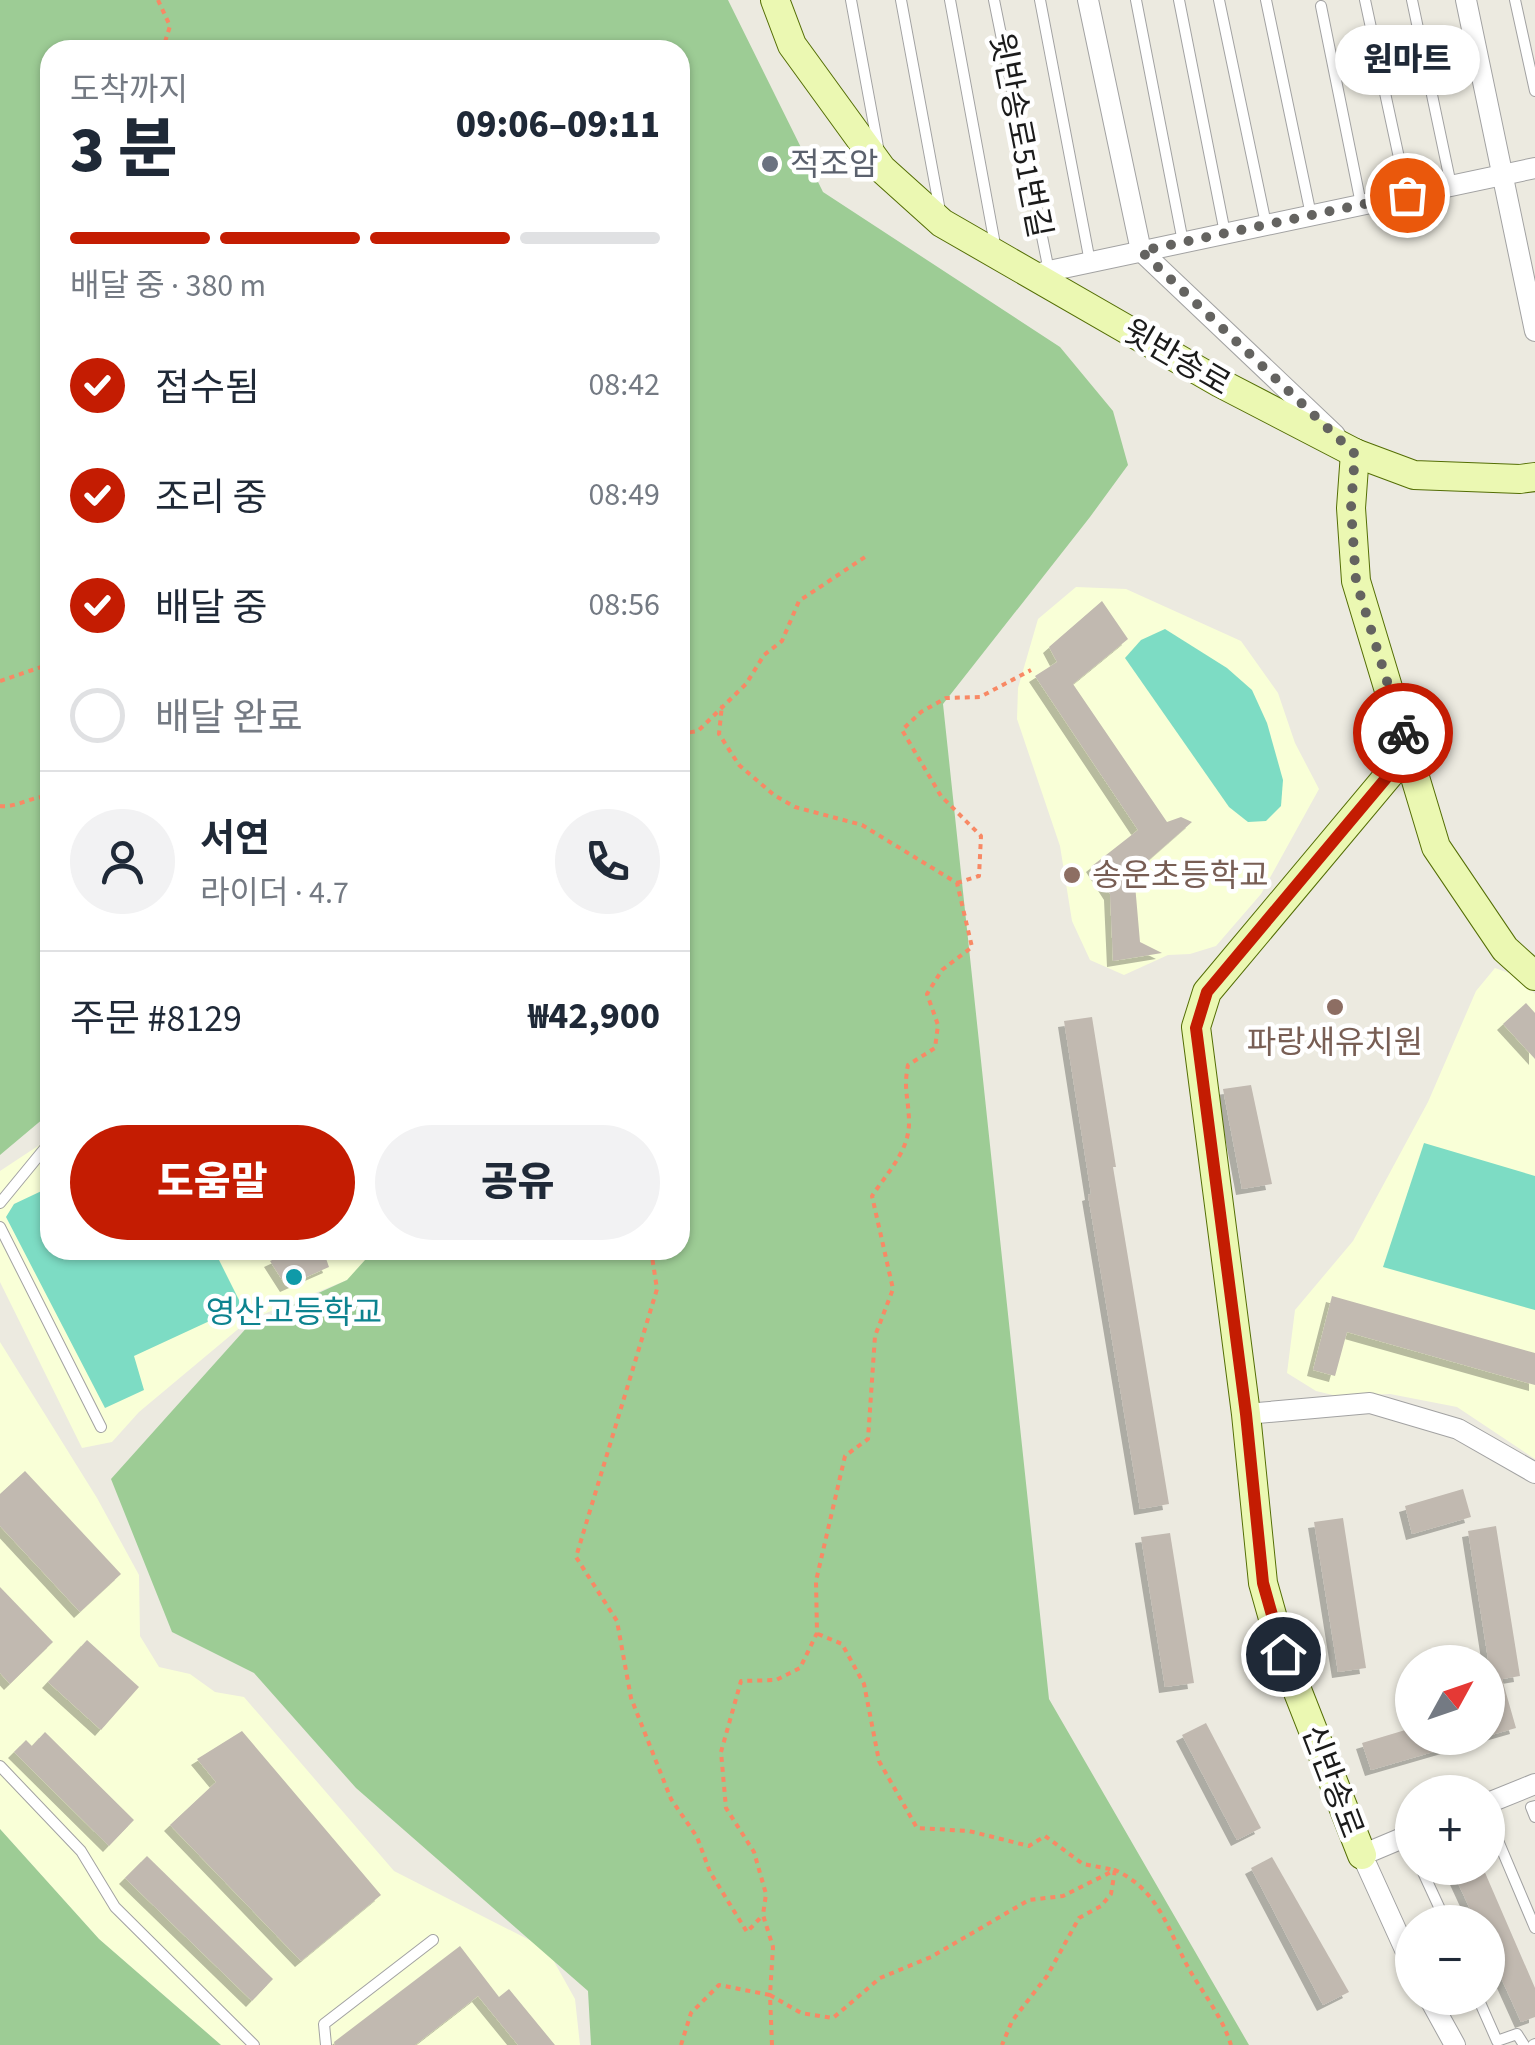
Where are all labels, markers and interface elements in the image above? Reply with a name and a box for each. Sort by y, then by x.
callout: 원마트 [1334,25,1480,95]
street label: 윗반송로51번길 [978,28,1062,242]
text: 원마트 [1363,37,1452,83]
text: 도착까지 [70,67,188,113]
text: 09:06–09:11 [456,98,660,152]
text: 3 분 [70,104,178,197]
place label: 적조암 [790,142,878,188]
marker: 적조암 [759,153,781,175]
pin [1365,153,1450,238]
icon: bag [1380,168,1435,223]
text: 배달 중 · 380 m [70,263,266,309]
street label: 윗반송로 [1114,309,1239,407]
icon: check [70,358,125,413]
text: 접수됨 [155,361,260,415]
text: 08:42 [588,362,660,408]
icon: check [70,468,125,523]
text: 조리 중 [155,471,267,525]
text: 08:49 [588,472,660,518]
icon: check [70,578,125,633]
text: 배달 중 [155,581,267,635]
text: 08:56 [588,582,660,628]
courier [1353,683,1453,783]
text: 배달 완료 [155,691,302,745]
icon: bike [1376,706,1431,761]
button: person [70,809,175,914]
button: phone [555,809,660,914]
text: 서연 [200,812,270,866]
place label: 송운초등학교 [1092,853,1269,899]
marker: 송운초등학교 [1061,864,1083,886]
text: 라이더 · 4.7 [200,870,349,916]
text: ₩42,900 [528,989,660,1043]
text: 주문 #8129 [70,992,242,1046]
marker: 파랑새유치원 [1324,996,1346,1018]
place label: 파랑새유치원 [1247,1020,1423,1066]
button: 도움말 [70,1125,355,1240]
button: 공유 [375,1125,660,1240]
marker: 영산고등학교 [283,1266,305,1288]
place label: 영산고등학교 [206,1290,382,1336]
pin [1241,1612,1326,1697]
icon: home [1256,1627,1311,1682]
north arrow [1395,1645,1505,1755]
map controls [1395,1645,1505,2015]
street label: 신반송로 [1289,1718,1375,1845]
button: + [1395,1775,1505,1885]
button: − [1395,1905,1505,2015]

